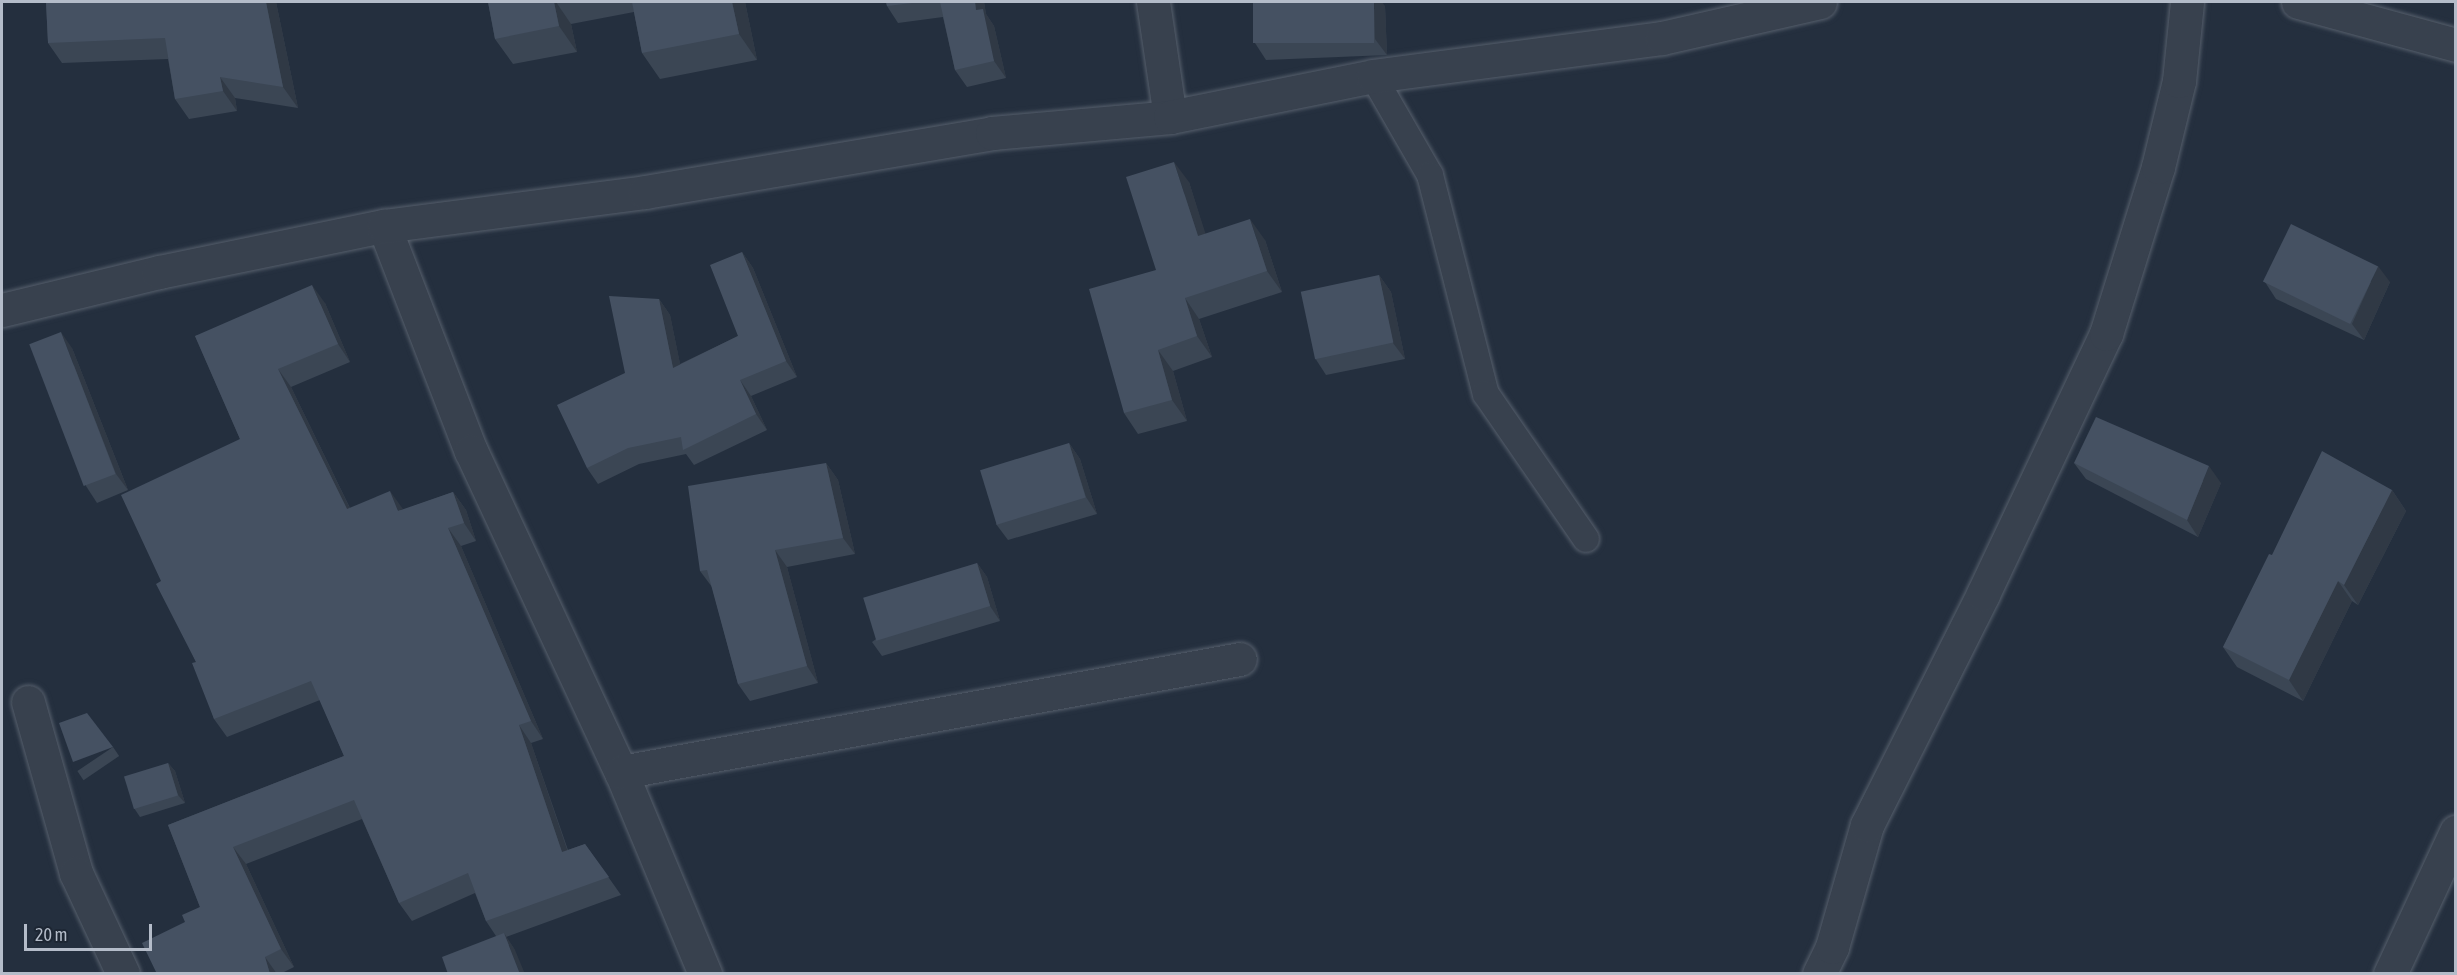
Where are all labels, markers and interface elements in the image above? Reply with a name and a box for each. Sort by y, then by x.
scale bar [27,912,154,950]
text: 20 m [35,924,67,945]

